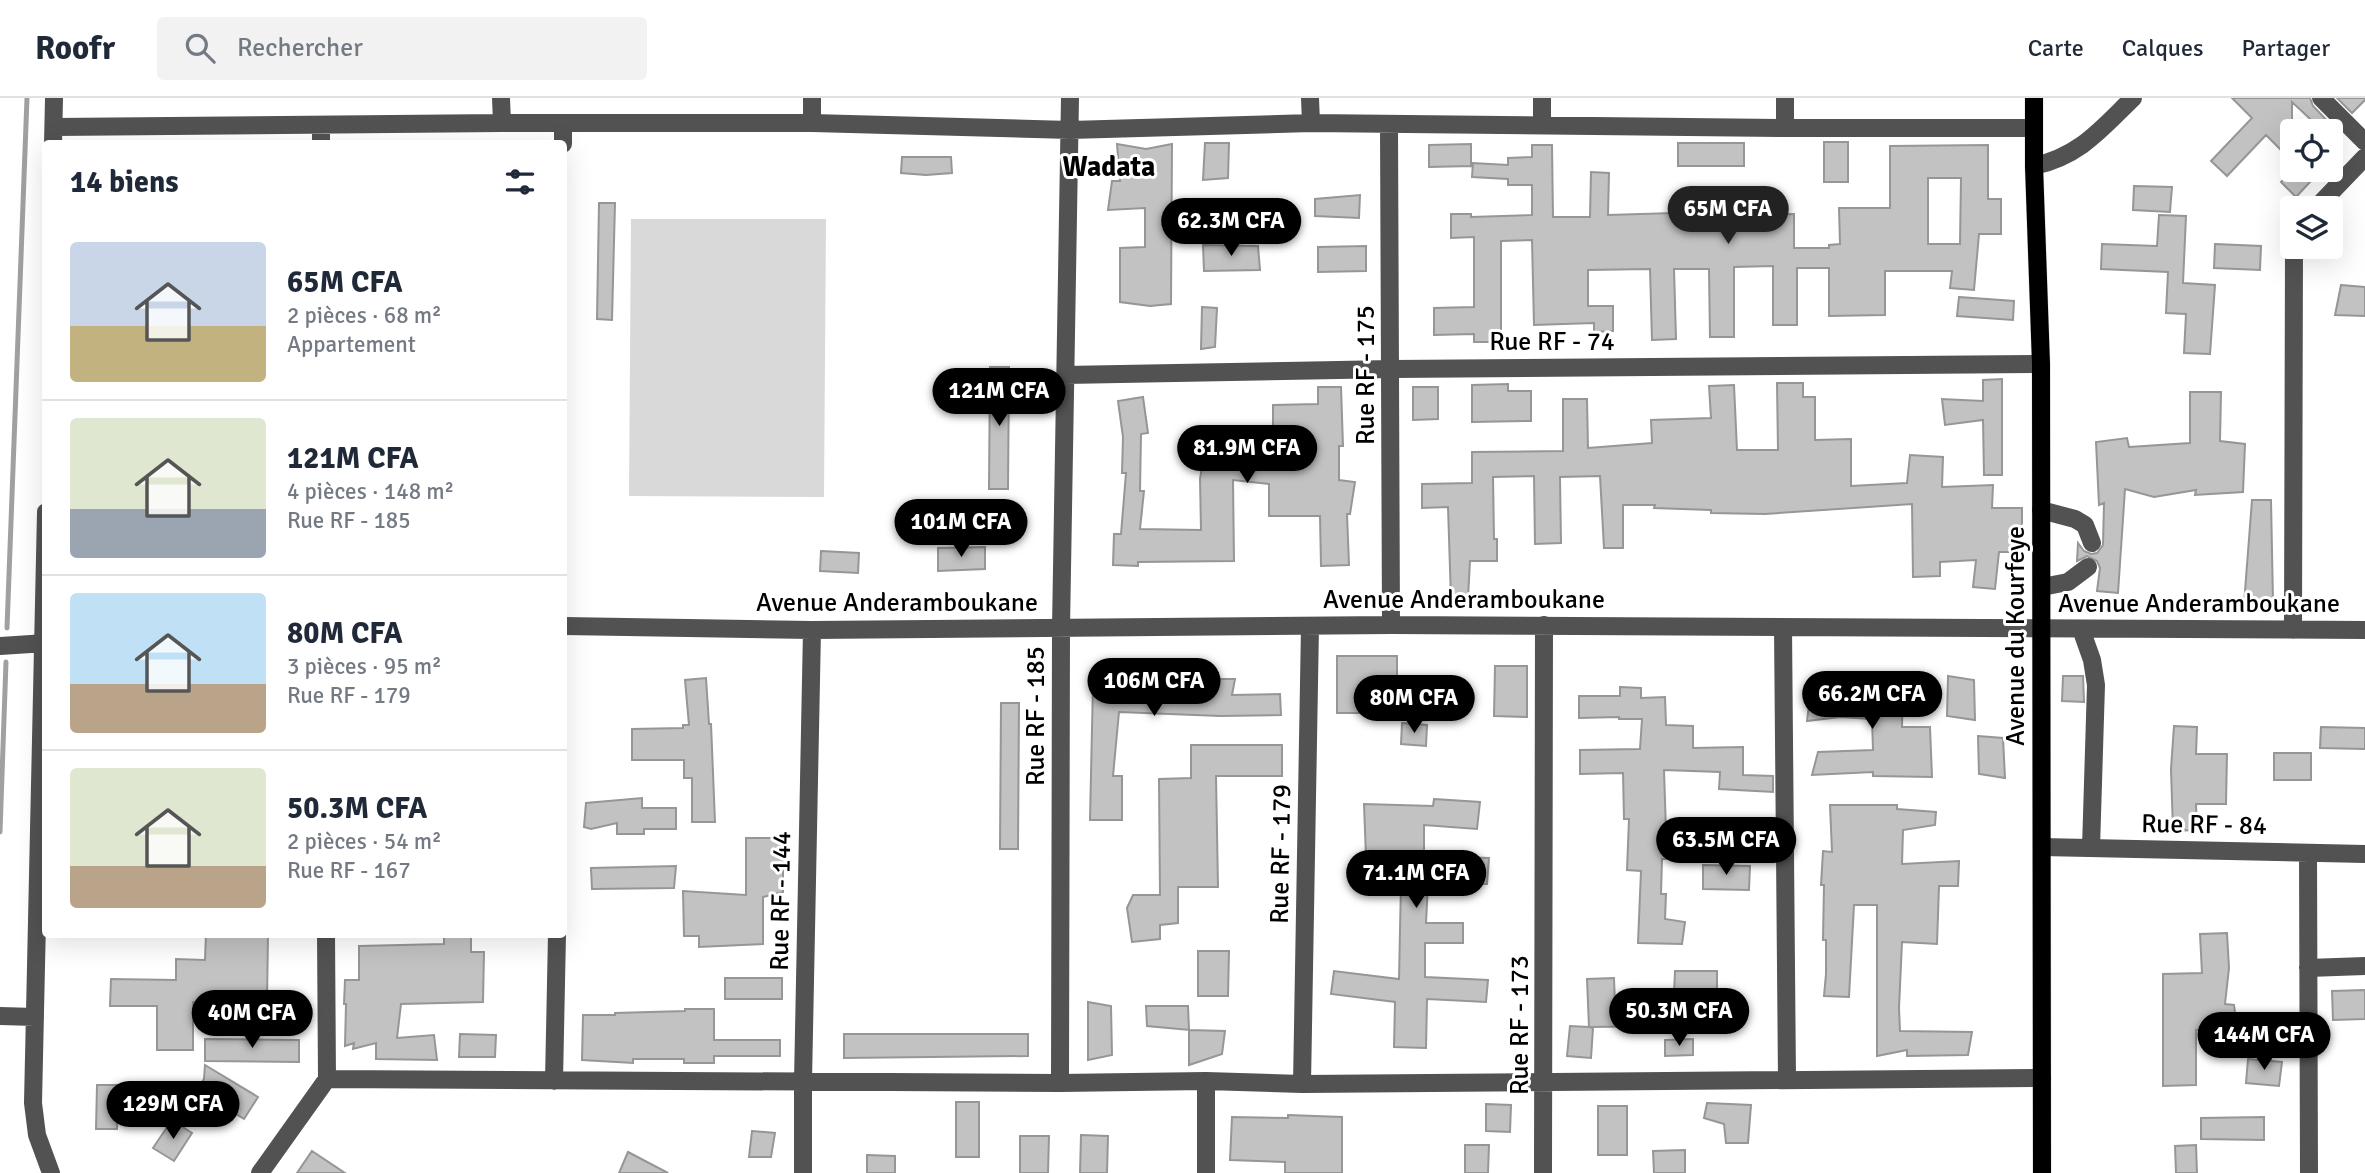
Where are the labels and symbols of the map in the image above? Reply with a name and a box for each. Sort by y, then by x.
district label: Wadata [1063,150,1155,184]
pin: 65M CFA [1663,186,1793,246]
pin: 62.3M CFA [1151,198,1311,258]
street label: Rue RF - 175 [1350,305,1382,445]
street label: Rue RF - 74 [1489,326,1615,358]
pin: 121M CFA [927,368,1071,428]
pin: 81.9M CFA [1167,426,1327,485]
pin: 101M CFA [889,500,1033,559]
street label: Avenue du Kourfeye [2000,526,2032,746]
street label: Avenue Anderamboukane [1323,584,1605,616]
street label: Avenue Anderamboukane [756,587,1038,619]
street label: Avenue Anderamboukane [2058,588,2340,620]
street label: Rue RF - 185 [1020,646,1052,786]
pin: 106M CFA [1082,658,1226,718]
pin: 66.2M CFA [1792,672,1952,731]
pin: 80M CFA [1349,676,1479,735]
street label: Rue RF - 179 [1264,784,1298,924]
street label: Rue RF - 84 [2141,808,2267,842]
pin: 63.5M CFA [1646,818,1806,877]
street label: Rue RF - 144 [764,831,798,971]
pin: 71.1M CFA [1336,850,1496,910]
street label: Rue RF - 173 [1504,955,1536,1095]
pin: 50.3M CFA [1599,988,1759,1048]
pin: 40M CFA [187,990,317,1050]
pin: 144M CFA [2192,1012,2336,1072]
pin: 129M CFA [101,1082,245,1141]

